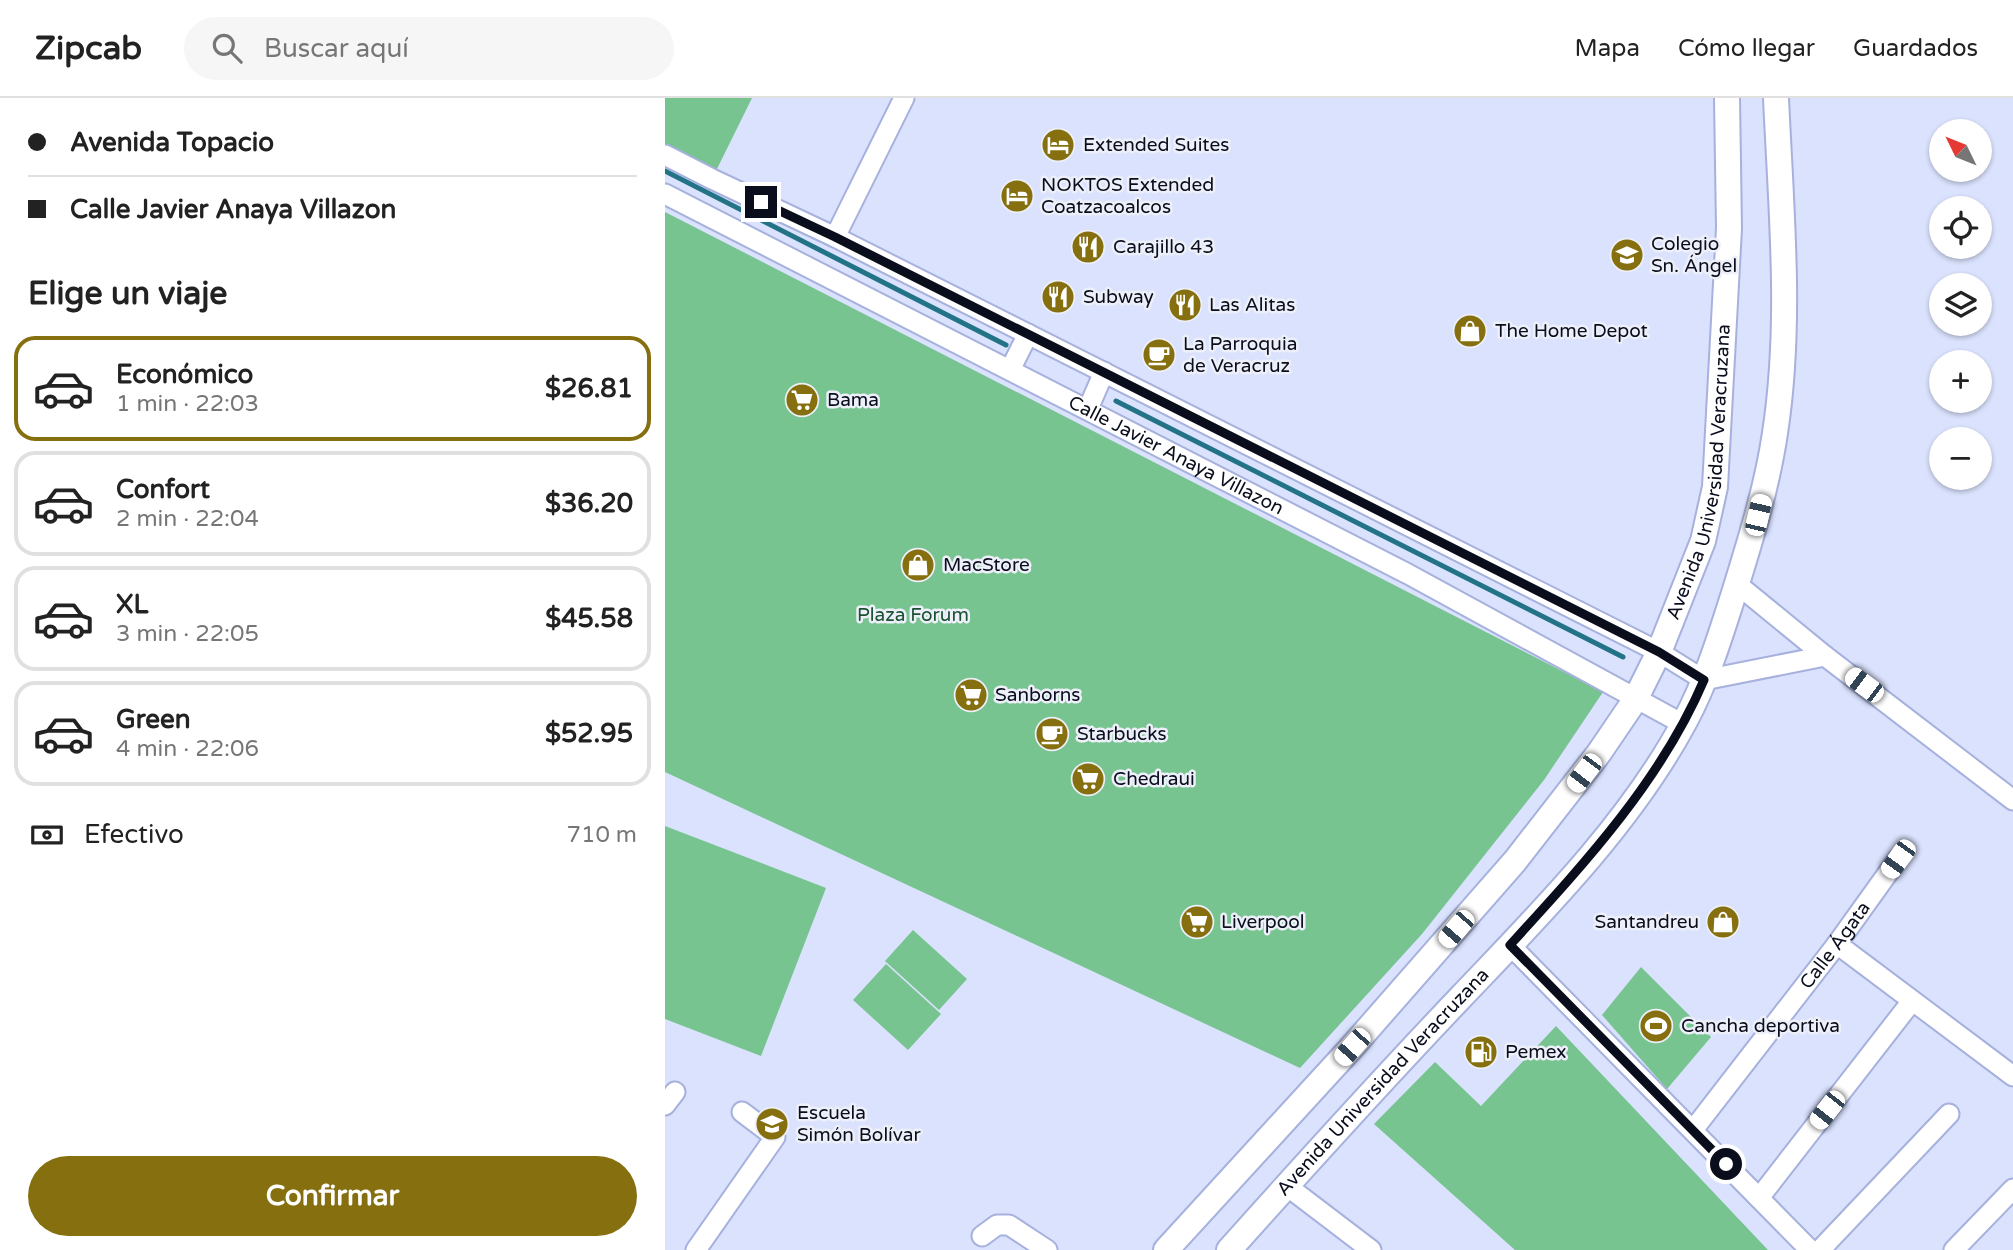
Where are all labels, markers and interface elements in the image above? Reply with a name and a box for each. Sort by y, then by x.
search box [184,17,674,80]
text: Zipcab [35,29,142,68]
icon: search [208,29,246,67]
text: Buscar aquí [264,33,409,64]
text: Mapa [1575,34,1640,63]
text: Cómo llegar [1678,34,1815,63]
text: Guardados [1853,34,1978,63]
north arrow [1929,119,1991,182]
map controls [1929,119,1992,490]
hotel icon: Extended Suites [1039,126,1077,164]
text: Avenida Topacio [70,127,274,158]
place label: Extended Suites [1083,134,1229,156]
place label: NOKTOS Extended Coatzacoalcos [1041,174,1214,218]
hotel icon: NOKTOS Extended Coatzacoalcos [998,177,1036,215]
route end [745,186,777,218]
text: Calle Javier Anaya Villazon [70,194,396,225]
button: locate [1929,196,1992,259]
restaurant icon: Carajillo 43 [1069,228,1107,266]
place label: Colegio Sn. Ángel [1651,233,1737,277]
place label: Carajillo 43 [1113,236,1214,258]
school or university icon: Colegio Sn. Ángel [1608,236,1646,274]
button: layers [1929,273,1992,336]
text: Elige un viaje [28,275,227,313]
restaurant icon: Subway [1039,278,1077,316]
place label: Subway [1083,286,1154,308]
restaurant icon: Las Alitas [1166,286,1204,324]
place label: Las Alitas [1209,294,1295,316]
shop icon: The Home Depot [1451,312,1489,350]
place label: The Home Depot [1495,320,1648,342]
street label: Avenida Universidad Veracruzana [1662,323,1735,623]
place label: La Parroquia de Veracruz [1183,333,1297,377]
cafe icon: La Parroquia de Veracruz [1140,336,1178,374]
button: + [1929,350,1992,413]
icon: car [32,357,95,420]
text: Económico [116,359,253,390]
text: $26.81 [545,373,633,404]
supermarket icon: Bama [783,381,821,419]
place label: Bama [827,389,879,411]
text: 1 min · 22:03 [116,390,259,418]
street label: Calle Javier Anaya Villazon [1065,391,1287,519]
button: − [1929,427,1992,490]
icon: car [32,472,95,535]
text: Confort [116,474,210,505]
text: $36.20 [545,488,633,519]
car [1744,492,1773,538]
text: 2 min · 22:04 [116,505,259,533]
shop icon: MacStore [899,546,937,584]
place label: MacStore [943,554,1030,576]
icon: car [32,587,95,650]
text: XL [116,589,148,620]
text: $45.58 [545,603,633,634]
park label: Plaza Forum [857,604,969,626]
text: 3 min · 22:05 [116,620,259,648]
car [1841,664,1888,706]
supermarket icon: Sanborns [952,676,990,714]
place label: Sanborns [995,684,1080,706]
icon: car [32,702,95,765]
text: Green [116,704,191,735]
cafe icon: Starbucks [1033,715,1071,753]
text: $52.95 [545,718,633,749]
place label: Starbucks [1077,723,1167,745]
text: 4 min · 22:06 [116,735,259,763]
car [1563,750,1606,796]
supermarket icon: Chedraui [1069,760,1107,798]
place label: Chedraui [1113,768,1195,790]
icon: cash [28,816,66,854]
text: Efectivo [84,819,184,850]
text: 710 m [567,821,637,849]
car [1878,836,1919,882]
street label: Calle Ágata [1795,897,1875,993]
supermarket icon: Liverpool [1178,903,1216,941]
shop icon: Santandreu [1704,903,1742,941]
car [1435,906,1478,952]
place label: Liverpool [1221,911,1304,933]
place label: Santandreu [1594,911,1699,933]
street label: Avenida Universidad Veracruzana [1272,964,1493,1200]
sports icon: Cancha deportiva [1637,1007,1675,1045]
place label: Cancha deportiva [1681,1015,1840,1037]
car [1331,1024,1374,1070]
fuel station icon: Pemex [1462,1033,1500,1071]
place label: Pemex [1505,1041,1567,1063]
car [1806,1087,1849,1133]
place label: Escuela Simón Bolívar [797,1102,921,1146]
school or university icon: Escuela Simón Bolívar [753,1105,791,1143]
route start [1710,1148,1742,1180]
button: Confirmar [28,1156,637,1236]

